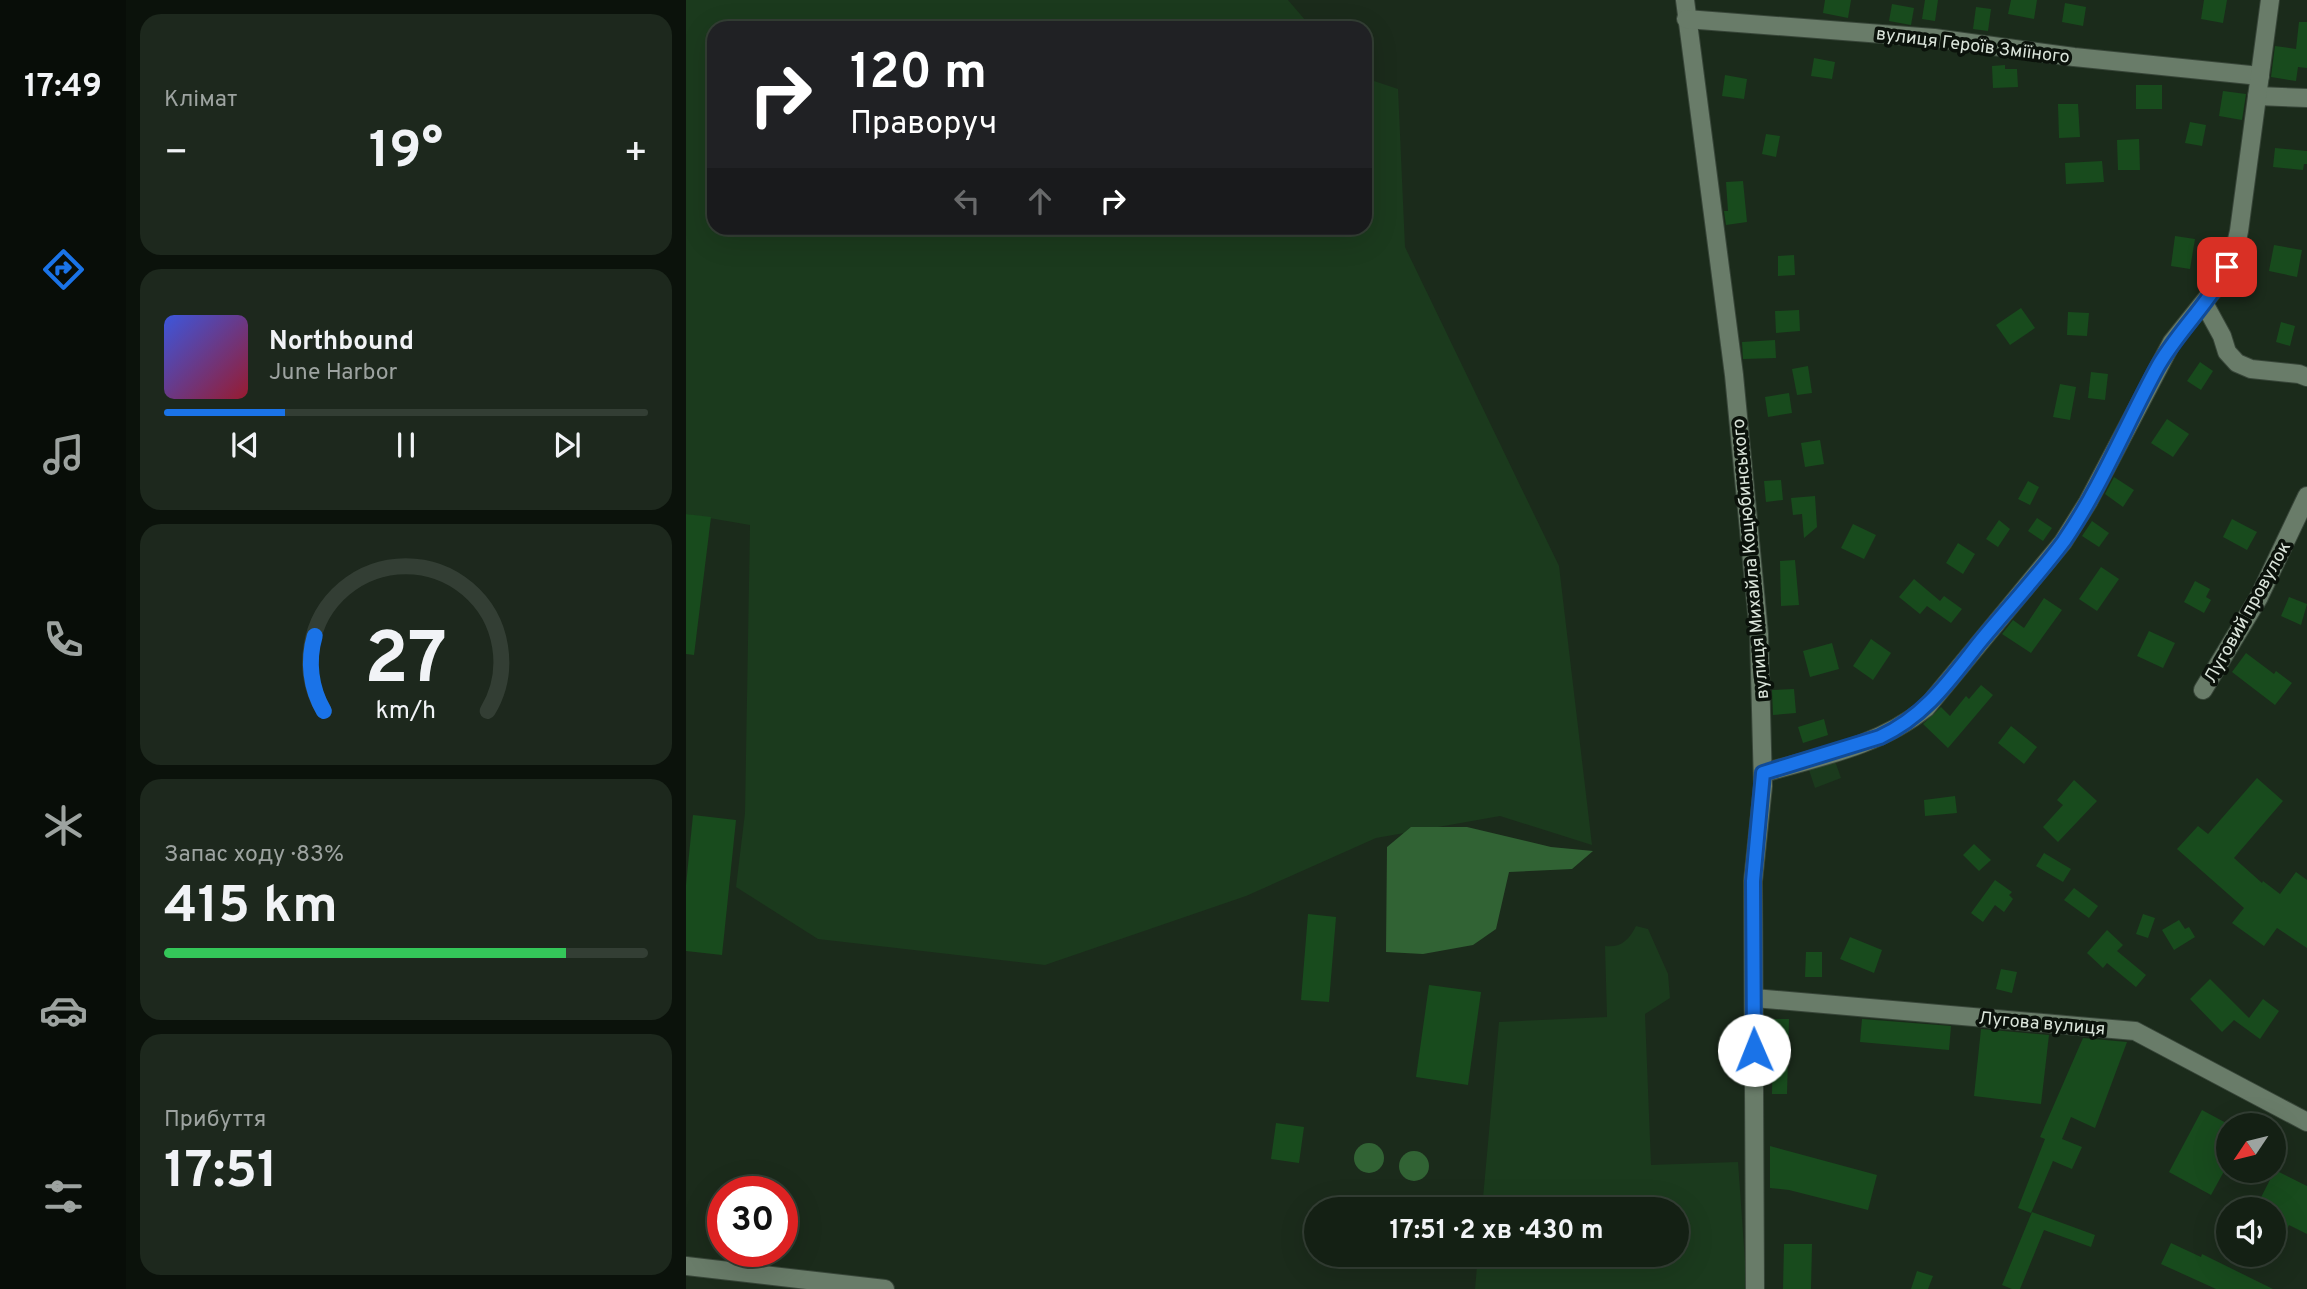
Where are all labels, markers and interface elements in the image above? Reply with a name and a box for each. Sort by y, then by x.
street label: вулиця Героїв Зміїного [1875,23,2071,70]
text: 120 m [850,44,987,106]
icon: right [735,49,826,140]
text: 17:49 [24,68,102,108]
text: Клімат [164,86,237,115]
text: Праворуч [850,105,997,145]
text: 19° [369,120,443,186]
text: − [164,130,189,179]
text: + [623,130,648,179]
icon: left [948,182,986,220]
icon: ahead [1021,182,1059,220]
icon: right [1094,182,1132,220]
pin [2197,237,2257,297]
icon: directions [39,245,88,294]
icon: arrive [2208,248,2246,286]
text: Northbound [269,326,414,359]
text: June Harbor [269,359,397,388]
street label: вулиця Михайла Коцюбинського [1728,418,1775,700]
icon: previous [226,426,264,464]
icon: pause [387,426,425,464]
icon: next [548,426,586,464]
icon: music [39,430,88,479]
street label: Луговий провулок [2200,538,2297,688]
icon: phone [39,615,88,664]
text: 27 [365,617,447,709]
text: km/h [376,695,436,727]
icon: climate [39,801,88,850]
text: Запас ходу · 83% [164,841,344,870]
text: 415 km [164,875,338,941]
icon: car [39,986,88,1035]
street label: Лугова вулиця [1977,1007,2106,1041]
position arrow [1717,1013,1791,1087]
text: Прибуття [164,1106,266,1135]
north arrow [2216,1113,2286,1183]
map controls [2216,1113,2286,1267]
text: 17:51 [164,1140,278,1206]
icon: filters [39,1172,88,1221]
speed limit sign: 30 [707,1176,798,1267]
button: sound [2216,1197,2286,1267]
text: 17:51 · 2 хв · 430 m [1389,1215,1604,1248]

